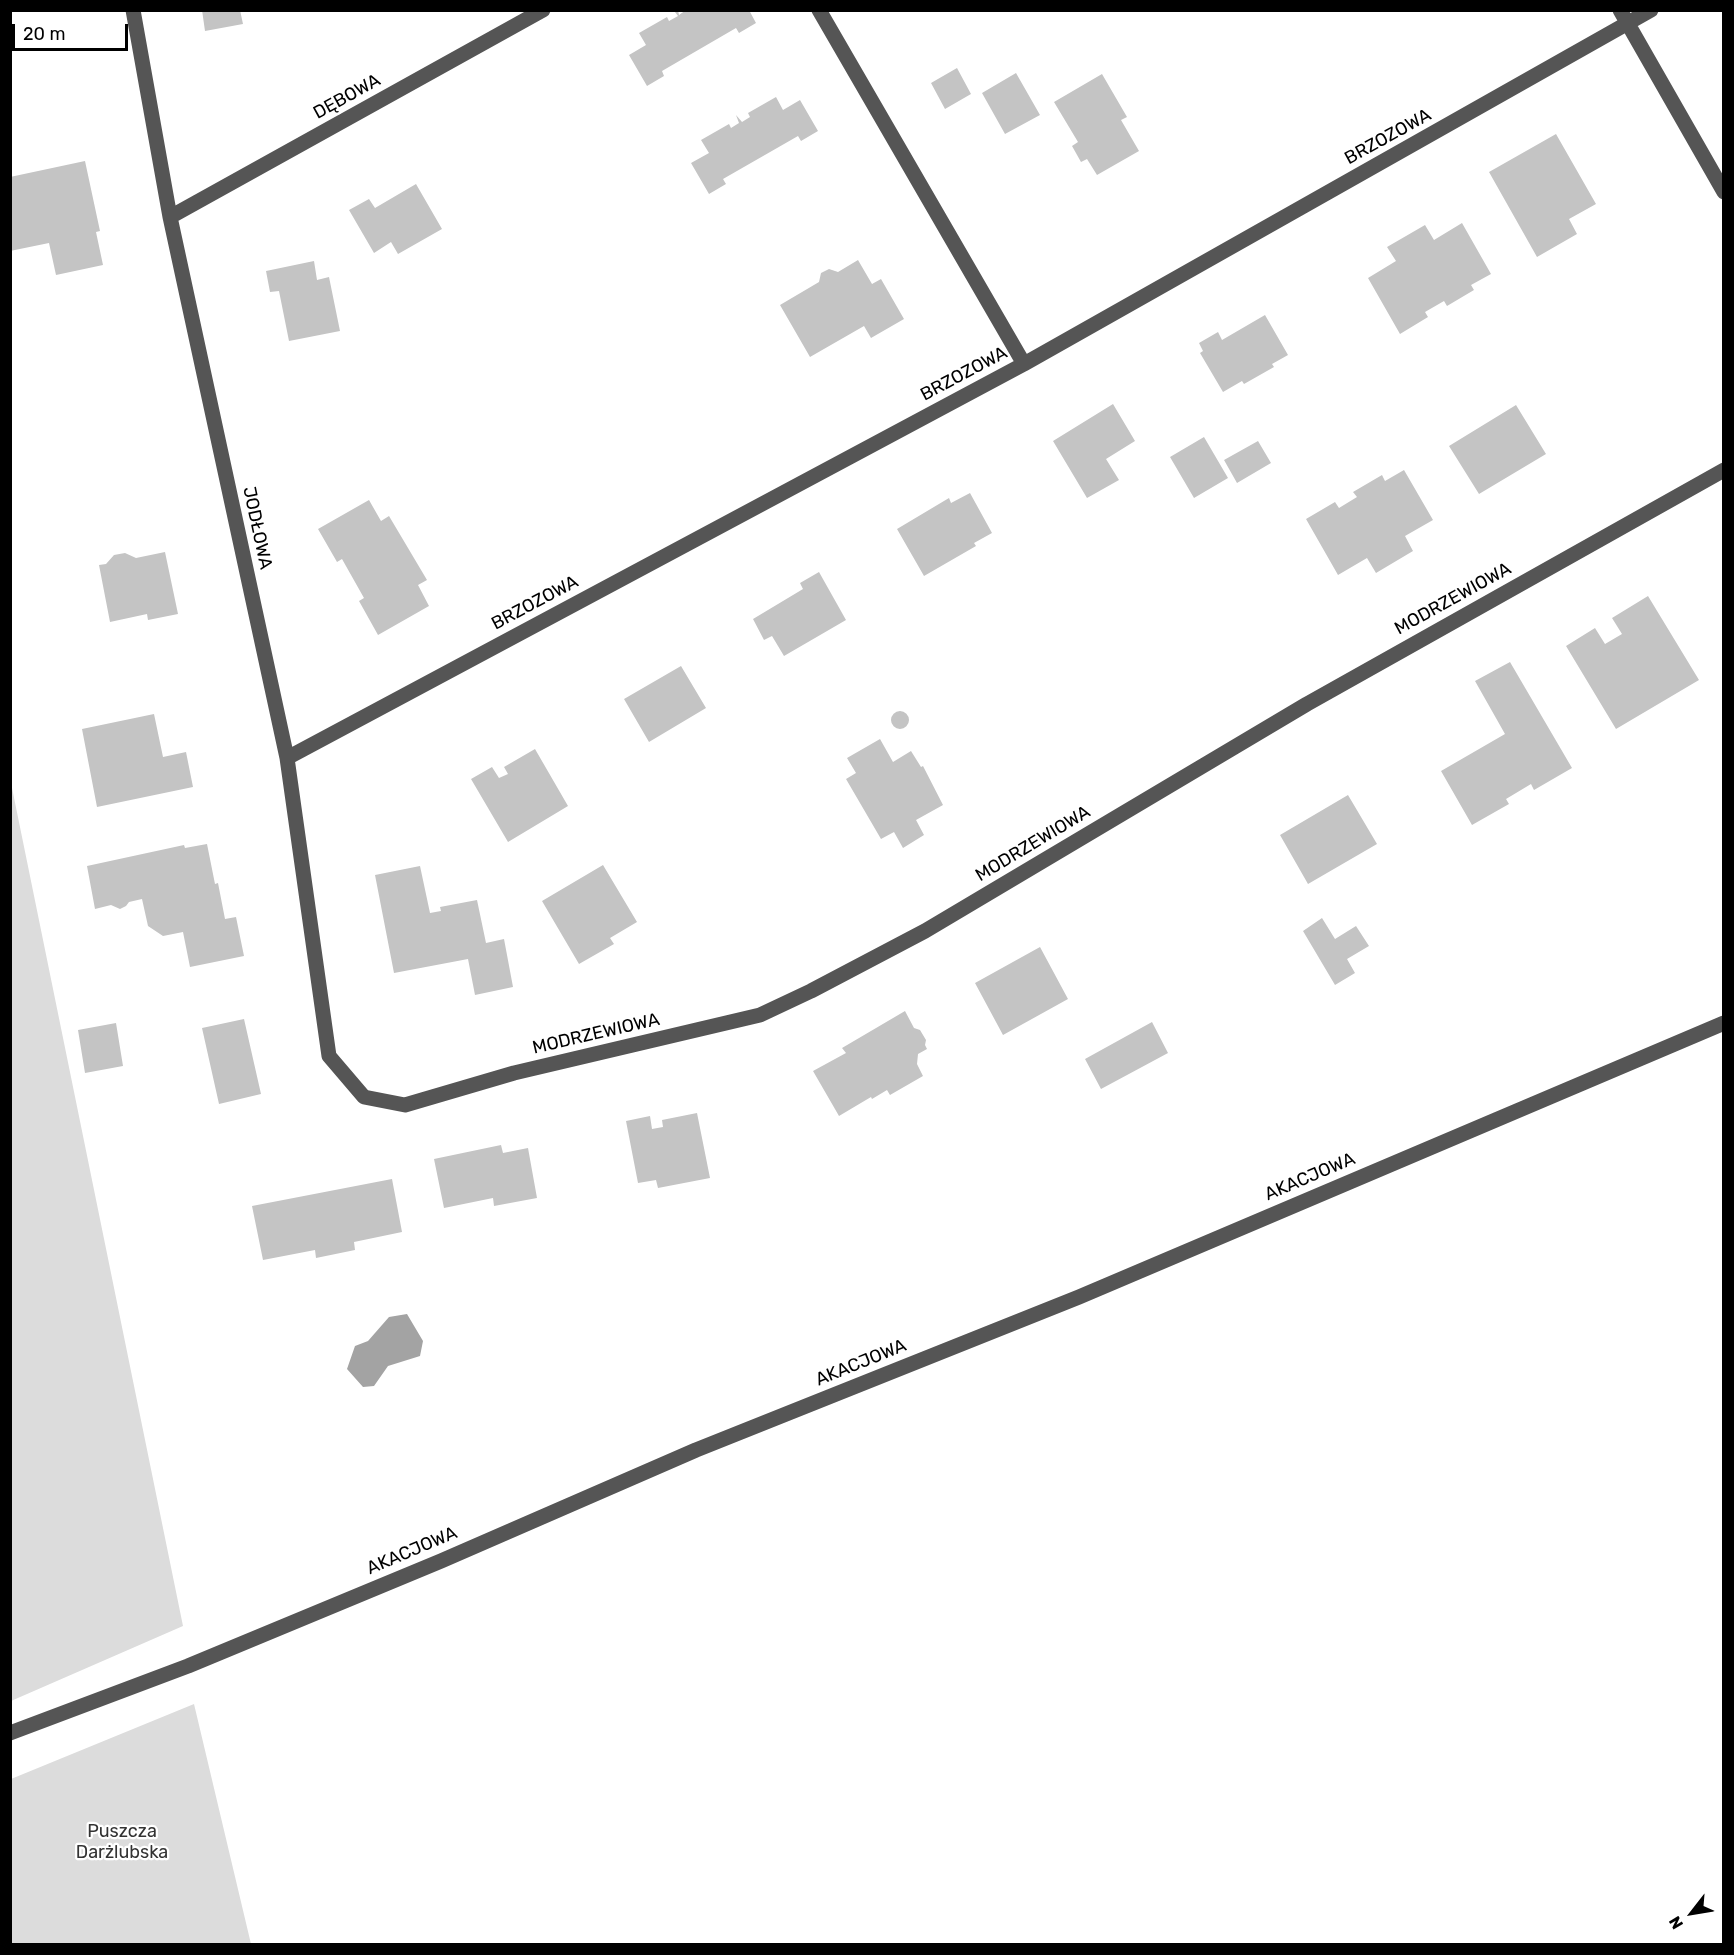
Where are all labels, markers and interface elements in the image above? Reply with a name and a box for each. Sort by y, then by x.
scale bar [15,12,130,50]
text: 20 m [23,23,65,45]
street label: DĘBOWA [310,70,384,124]
street label: BRZOZOWA [1341,104,1435,170]
street label: BRZOZOWA [917,342,1011,406]
street label: JODŁOWA [238,485,276,571]
street label: MODRZEWIOWA [1391,558,1515,640]
street label: BRZOZOWA [488,571,582,635]
street label: MODRZEWIOWA [972,801,1094,887]
street label: MODRZEWIOWA [530,1009,662,1059]
street label: AKACJOWA [1262,1148,1358,1206]
street label: AKACJOWA [812,1335,910,1391]
street label: AKACJOWA [364,1522,460,1580]
park label: Puszcza Darżlubska [76,1821,168,1864]
north arrow [1662,1883,1722,1943]
text: N [1665,1913,1687,1932]

